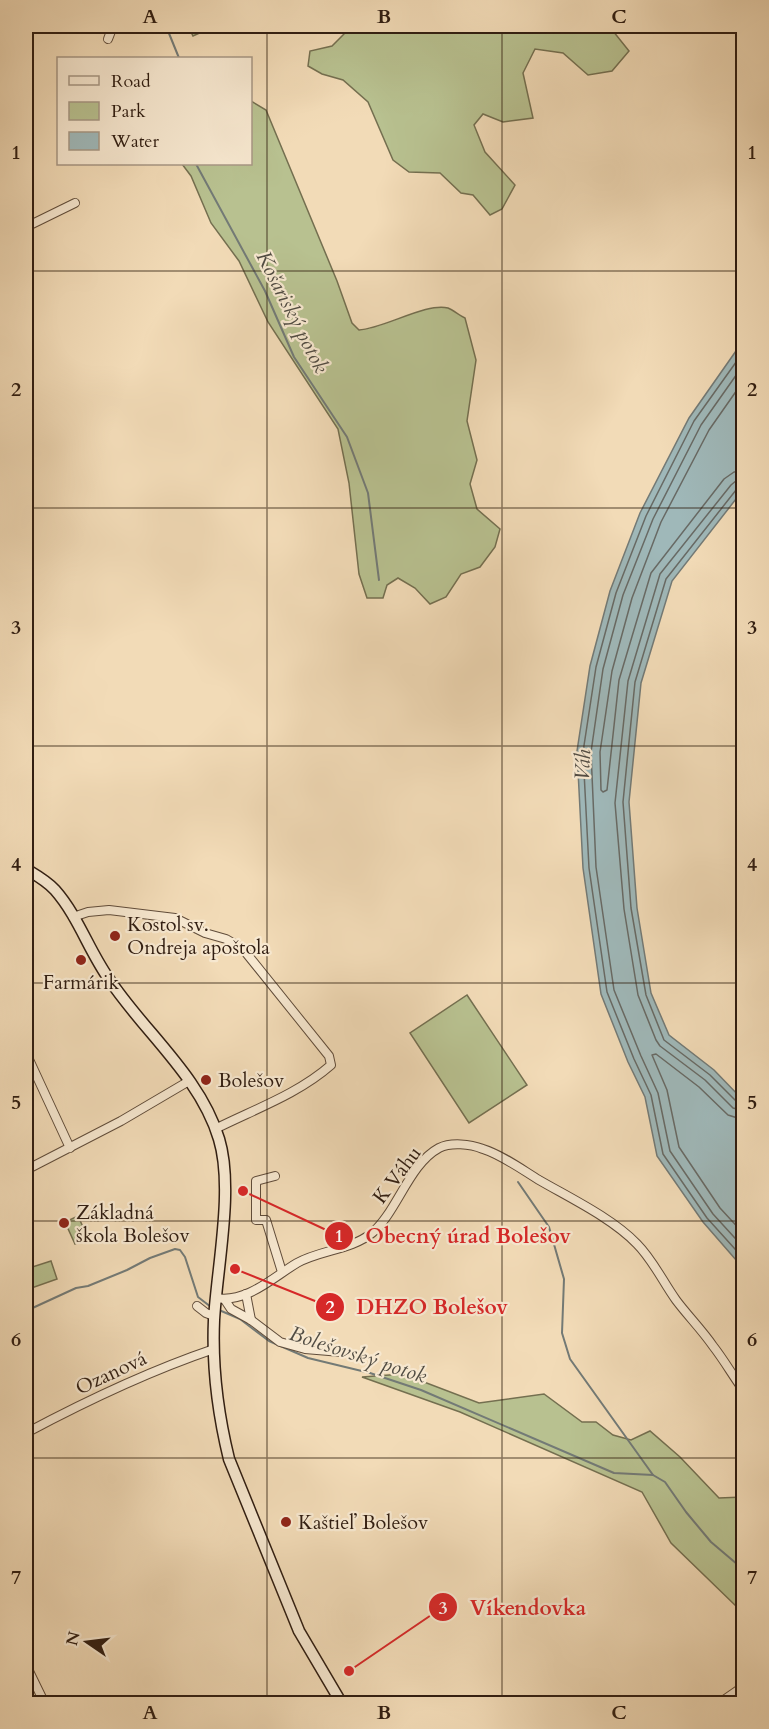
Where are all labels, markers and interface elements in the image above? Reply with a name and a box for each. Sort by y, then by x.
text: A [142,3,158,30]
text: B [377,3,391,30]
text: C [611,3,627,30]
legend [57,57,252,165]
text: Road [111,69,151,94]
text: Park [111,99,146,124]
text: Water [110,129,160,154]
text: 1 [11,139,21,166]
text: 1 [747,139,757,166]
water label: Košariský potok [249,246,336,379]
text: 2 [11,376,21,403]
text: 2 [747,376,757,403]
text: 3 [11,614,21,641]
text: 3 [747,614,757,641]
water label: Váh [568,749,598,781]
text: 4 [11,851,21,878]
text: 4 [747,851,757,878]
place label: Kostol sv. Ondreja apoštola [127,911,270,961]
marker: Kostol sv. Ondreja apoštola [108,929,122,943]
marker: Farmárik [74,953,88,967]
place label: Farmárik [43,969,120,996]
place label: Bolešov [218,1067,285,1094]
marker: Bolešov [199,1073,213,1087]
text: 5 [11,1089,21,1116]
text: 5 [747,1089,757,1116]
street label: K Váhu [366,1141,428,1209]
place label: Základná škola Bolešov [76,1199,190,1249]
marker: Základná škola Bolešov [57,1216,71,1230]
callout: Obecný úrad Bolešov [324,1216,583,1255]
text: Obecný úrad Bolešov [365,1222,571,1251]
text: 1 [334,1224,344,1249]
callout: DHZO Bolešov [315,1287,520,1326]
text: DHZO Bolešov [356,1293,508,1322]
text: 2 [325,1295,335,1320]
water label: Bolešovský potok [286,1319,431,1391]
text: 6 [11,1326,21,1353]
text: 6 [747,1326,757,1353]
street label: Ozanová [71,1345,151,1401]
place label: Kaštieľ Bolešov [298,1509,429,1536]
marker: Kaštieľ Bolešov [279,1515,293,1529]
text: 7 [11,1564,21,1591]
text: 7 [747,1564,757,1591]
callout: Víkendovka [428,1588,598,1627]
text: Víkendovka [470,1594,587,1623]
text: 3 [438,1596,448,1621]
north arrow [57,1612,117,1672]
text: N [61,1629,86,1648]
text: A [142,1699,158,1726]
text: B [377,1699,391,1726]
text: C [611,1699,627,1726]

